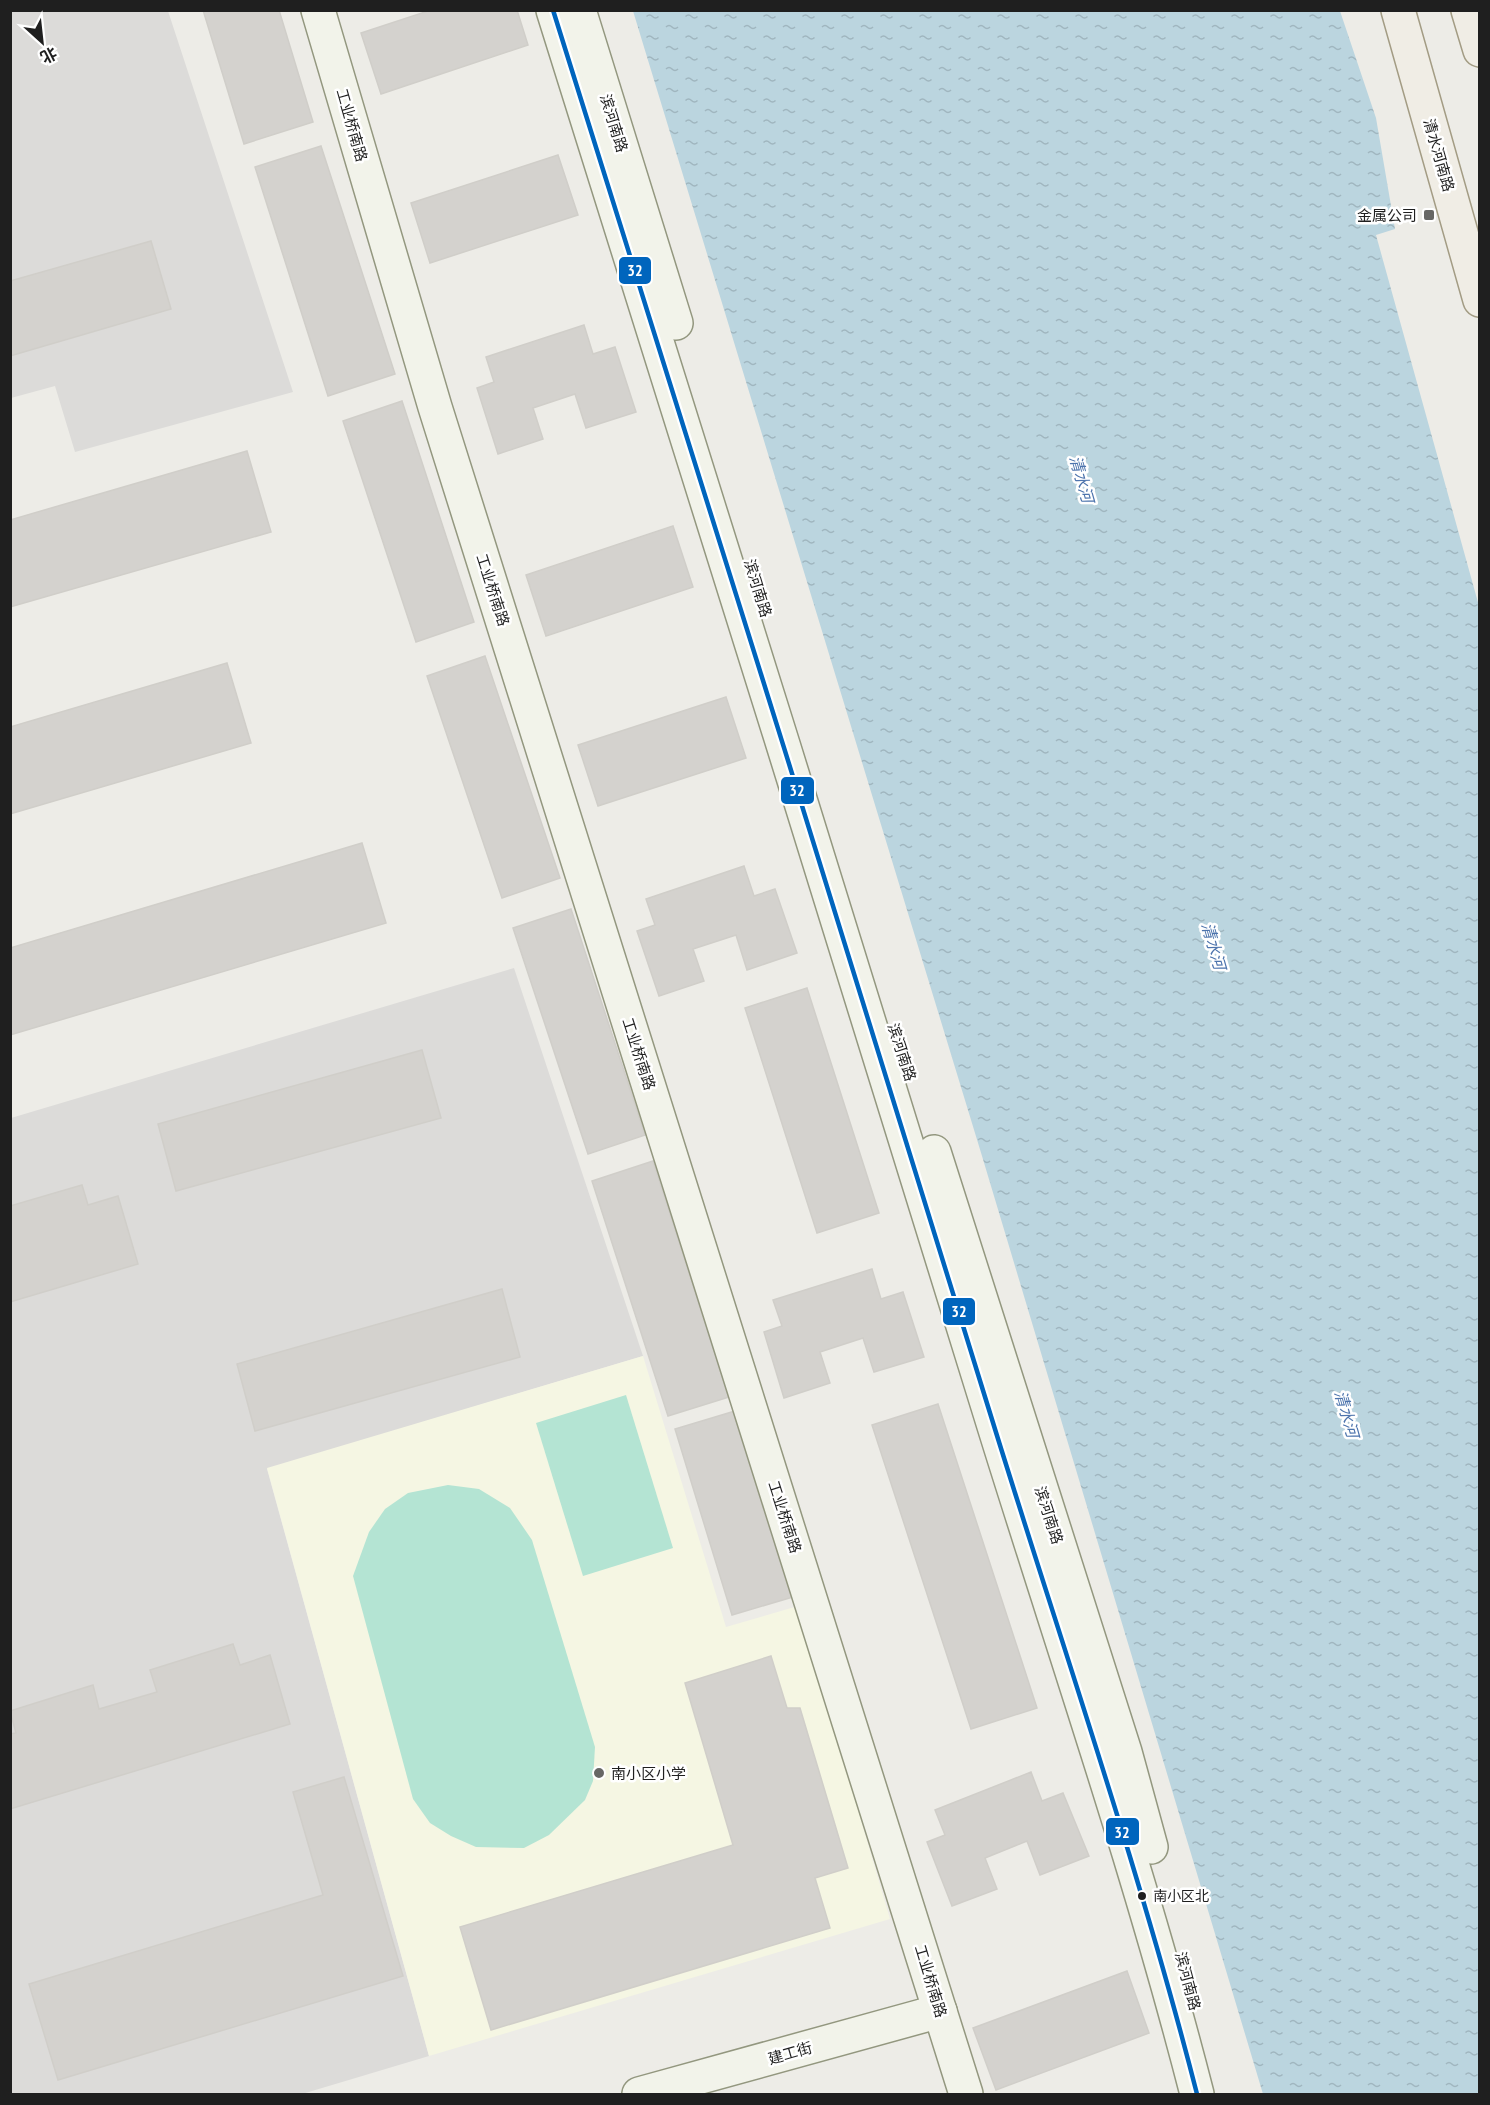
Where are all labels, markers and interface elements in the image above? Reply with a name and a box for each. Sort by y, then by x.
north arrow [12,12,72,72]
text: 北 [37,43,60,68]
street label: 工业桥南路 [333,86,371,164]
street label: 滨河南路 [596,92,632,154]
street label: 清水河南路 [1420,116,1458,194]
place label: 金属公司 [1357,206,1417,225]
marker: 金属公司 [1422,208,1436,222]
line badge: 32 [618,256,652,285]
text: 32 [627,260,643,280]
water label: 清水河 [1066,453,1099,508]
street label: 工业桥南路 [472,551,514,629]
street label: 滨河南路 [740,557,776,619]
line badge: 32 [780,776,815,805]
text: 32 [789,780,805,800]
water label: 清水河 [1198,920,1231,975]
street label: 工业桥南路 [618,1015,660,1093]
street label: 滨河南路 [884,1021,920,1083]
line badge: 32 [942,1297,976,1326]
text: 32 [951,1301,967,1321]
water label: 清水河 [1331,1388,1364,1443]
street label: 工业桥南路 [764,1478,806,1556]
street label: 滨河南路 [1031,1484,1067,1546]
place label: 南小区小学 [611,1764,686,1783]
marker: 南小区小学 [592,1766,606,1780]
line badge: 32 [1105,1817,1140,1846]
text: 32 [1114,1822,1130,1842]
place label: 南小区北 [1153,1887,1209,1905]
marker: 南小区北 [1136,1890,1148,1902]
street label: 工业桥南路 [911,1942,951,2020]
street label: 滨河南路 [1171,1950,1205,2012]
street label: 建工街 [766,2038,814,2068]

